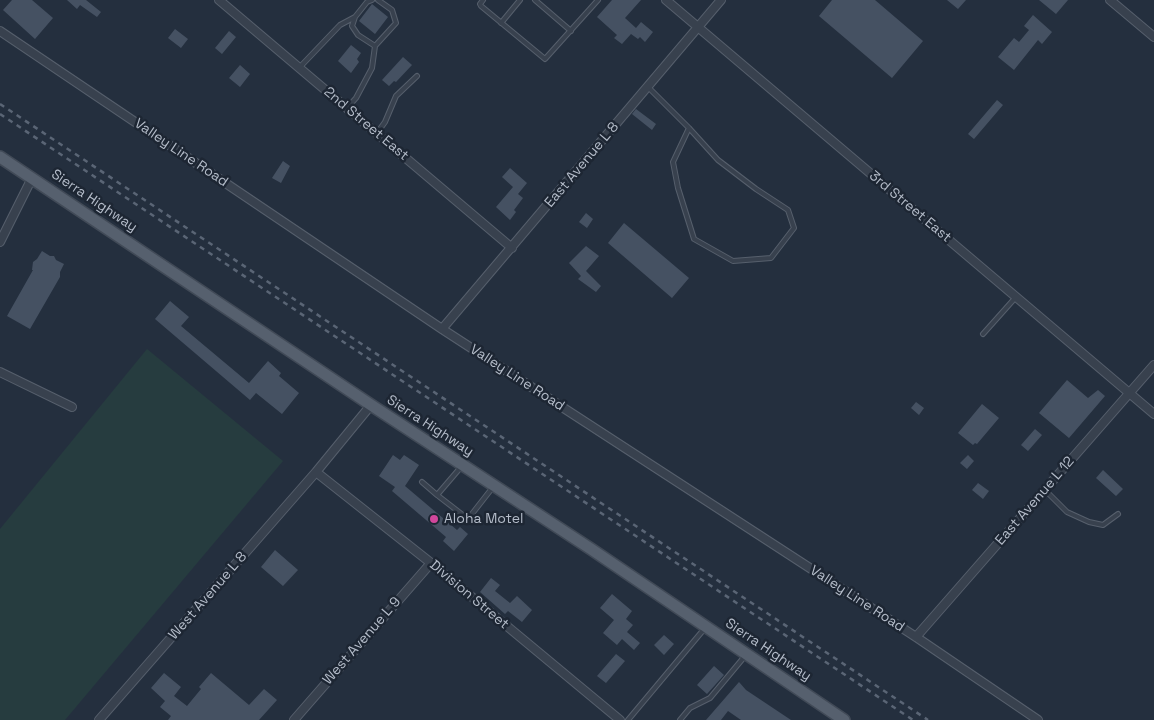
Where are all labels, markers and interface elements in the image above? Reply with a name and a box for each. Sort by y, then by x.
street label: 2nd Street East [320,84,412,164]
street label: Valley Line Road [131,115,231,191]
street label: East Avenue L 8 [541,119,623,211]
street label: Sierra Highway [48,166,140,236]
street label: 3rd Street East [866,168,954,246]
street label: Valley Line Road [467,341,567,415]
street label: Sierra Highway [384,392,476,460]
street label: East Avenue L 12 [992,453,1078,549]
place label: Aloha Motel [444,511,524,527]
marker: Aloha Motel [428,513,440,525]
street label: West Avenue L 8 [165,549,251,643]
street label: Division Street [426,557,512,633]
street label: Valley Line Road [807,562,907,636]
street label: West Avenue L 9 [319,594,405,688]
street label: Sierra Highway [722,615,814,685]

